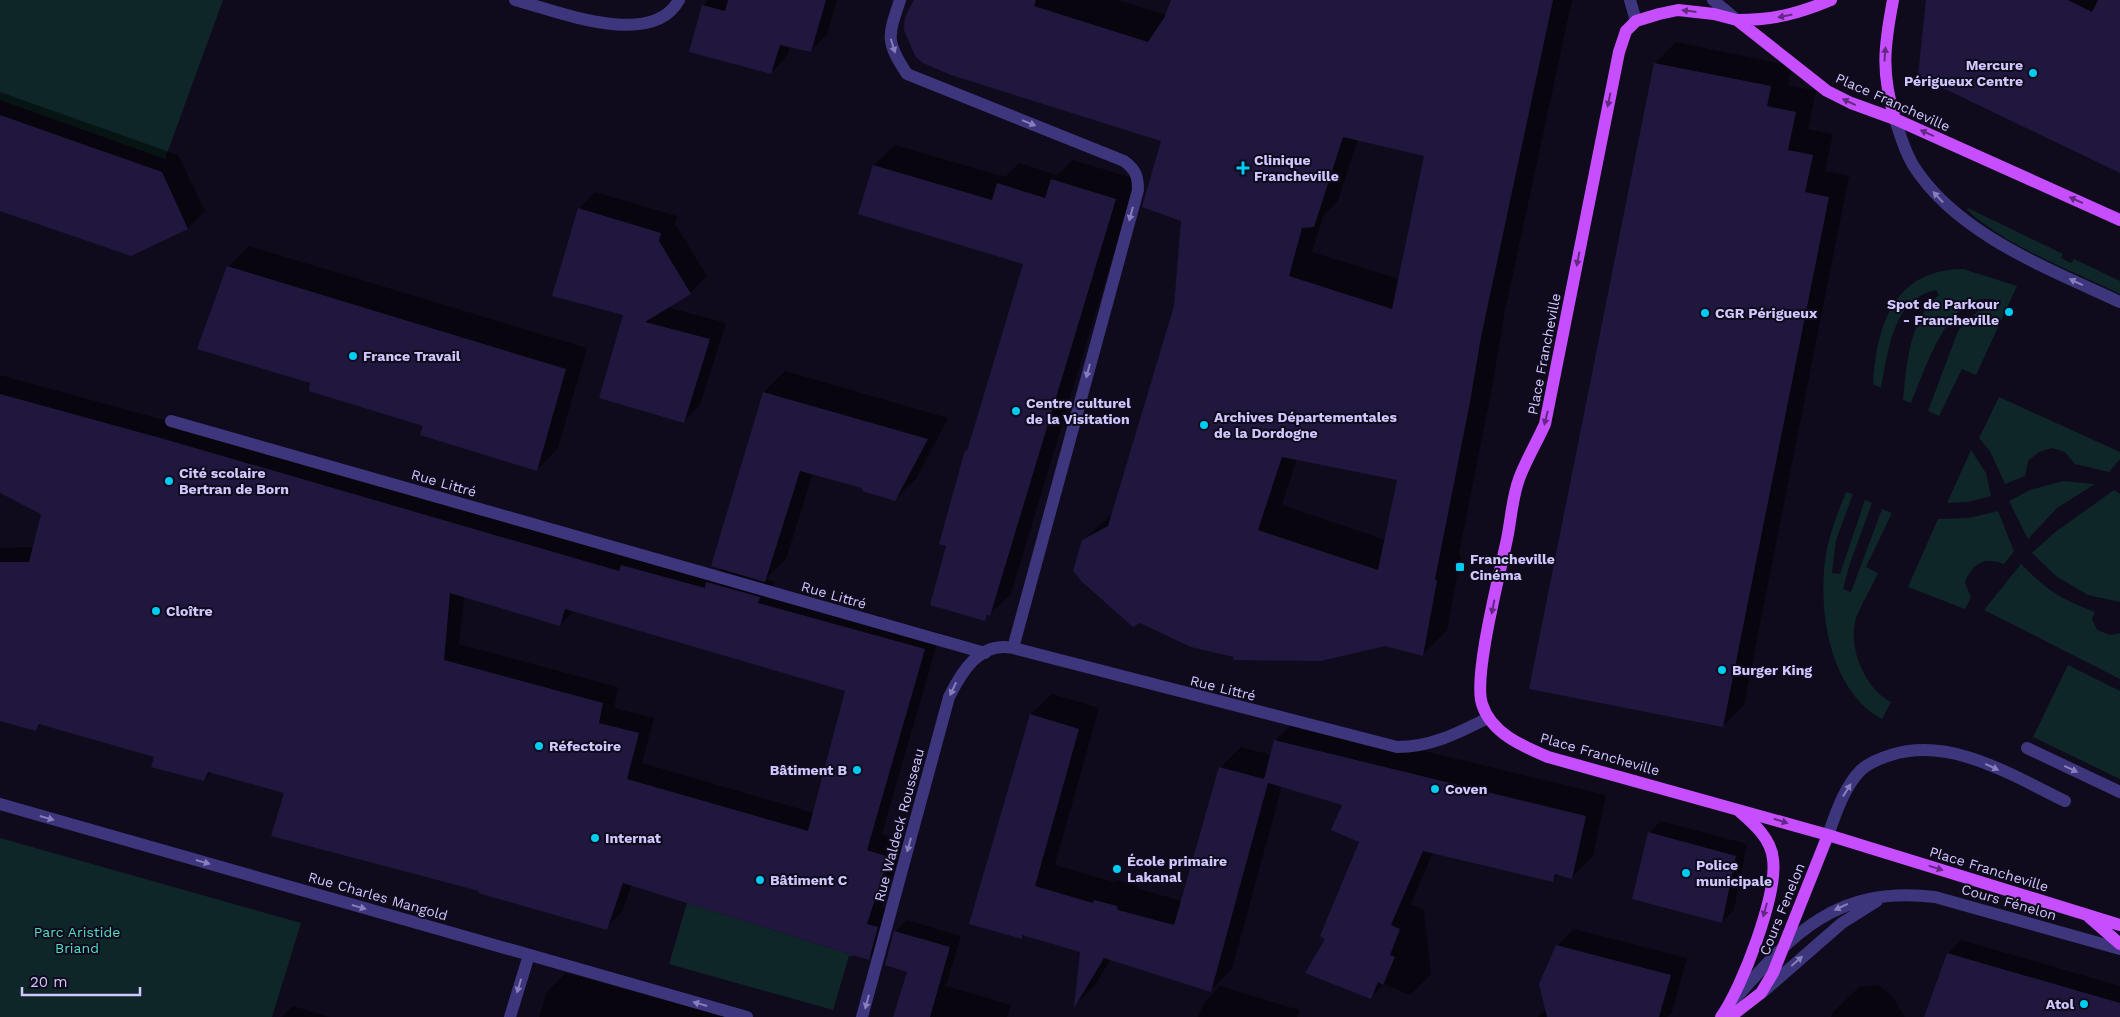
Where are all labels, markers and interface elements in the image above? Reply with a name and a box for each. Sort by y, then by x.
one-way arrow [1681,7,1697,15]
one-way arrow [1777,13,1793,21]
one-way arrow [889,39,897,54]
one-way arrow [1881,46,1889,62]
place label: Mercure Périgueux Centre [1904,57,2023,89]
marker: Mercure Périgueux Centre [2027,67,2039,79]
street label: Place Francheville [1833,70,1953,134]
one-way arrow [1605,92,1613,108]
one-way arrow [1842,97,1856,105]
one-way arrow [1022,119,1037,127]
one-way arrow [1920,129,1934,137]
place label: Clinique Francheville [1254,152,1339,184]
marker: Clinique Francheville [1236,161,1250,175]
one-way arrow [1932,191,1944,203]
one-way arrow [2069,196,2083,204]
one-way arrow [1127,207,1135,222]
one-way arrow [1574,251,1582,267]
one-way arrow [2069,278,2083,286]
street label: Place Francheville [1524,292,1564,416]
place label: Spot de Parkour - Francheville [1887,296,1999,328]
place label: CGR Périgueux [1715,305,1818,321]
marker: Spot de Parkour - Francheville [2003,306,2015,318]
marker: CGR Périgueux [1699,307,1711,319]
place label: France Travail [363,348,461,364]
marker: France Travail [347,350,359,362]
one-way arrow [1084,364,1092,379]
place label: Centre culturel de la Visitation [1026,395,1131,427]
marker: Centre culturel de la Visitation [1010,405,1022,417]
place label: Archives Départementales de la Dordogne [1214,409,1397,441]
one-way arrow [1542,411,1550,426]
marker: Archives Départementales de la Dordogne [1198,419,1210,431]
place label: Cité scolaire Bertran de Born [179,465,289,497]
street label: Rue Littré [410,466,478,500]
marker: Cité scolaire Bertran de Born [163,475,175,487]
place label: Francheville Cinéma [1470,551,1555,583]
marker: Francheville Cinéma [1454,561,1466,573]
street label: Rue Littré [800,578,868,612]
one-way arrow [1489,600,1497,616]
place label: Cloître [166,603,213,619]
marker: Cloître [150,605,162,617]
place label: Burger King [1732,662,1812,678]
marker: Burger King [1716,664,1728,676]
street label: Rue Littré [1188,672,1258,704]
one-way arrow [949,682,957,696]
street label: Place Francheville [1538,729,1662,779]
place label: Réfectoire [549,738,621,754]
marker: Réfectoire [533,740,545,752]
street label: Rue Waldeck Rousseau [871,747,927,903]
place label: Bâtiment B [770,762,847,778]
one-way arrow [1985,763,1999,771]
marker: Bâtiment B [851,764,863,776]
one-way arrow [2064,765,2078,773]
place label: Coven [1445,781,1487,797]
marker: Coven [1429,783,1441,795]
one-way arrow [1843,784,1852,797]
one-way arrow [39,814,54,822]
one-way arrow [1773,818,1788,826]
place label: Internat [605,830,661,846]
marker: Internat [589,832,601,844]
one-way arrow [905,837,913,852]
street label: Place Francheville [1928,843,2050,895]
place label: École primaire Lakanal [1127,853,1227,885]
place label: Police municipale [1696,857,1772,889]
one-way arrow [196,858,211,866]
street label: Cours Fenelon [1756,860,1808,958]
marker: École primaire Lakanal [1111,863,1123,875]
one-way arrow [1929,865,1944,872]
marker: Police municipale [1680,867,1692,879]
street label: Rue Charles Mangold [306,868,450,924]
place label: Bâtiment C [770,872,848,888]
marker: Bâtiment C [754,874,766,886]
street label: Cours Fénelon [1960,881,2058,923]
one-way arrow [1761,902,1769,918]
one-way arrow [352,903,367,911]
one-way arrow [1834,904,1848,912]
park label: Parc Aristide Briand [34,924,120,956]
one-way arrow [1791,955,1803,967]
scale bar [22,964,140,996]
text: 20 m [30,973,68,991]
one-way arrow [515,979,523,994]
one-way arrow [862,994,870,1009]
place label: Atol [2046,996,2074,1012]
marker: Atol [2078,998,2090,1010]
one-way arrow [692,999,707,1007]

